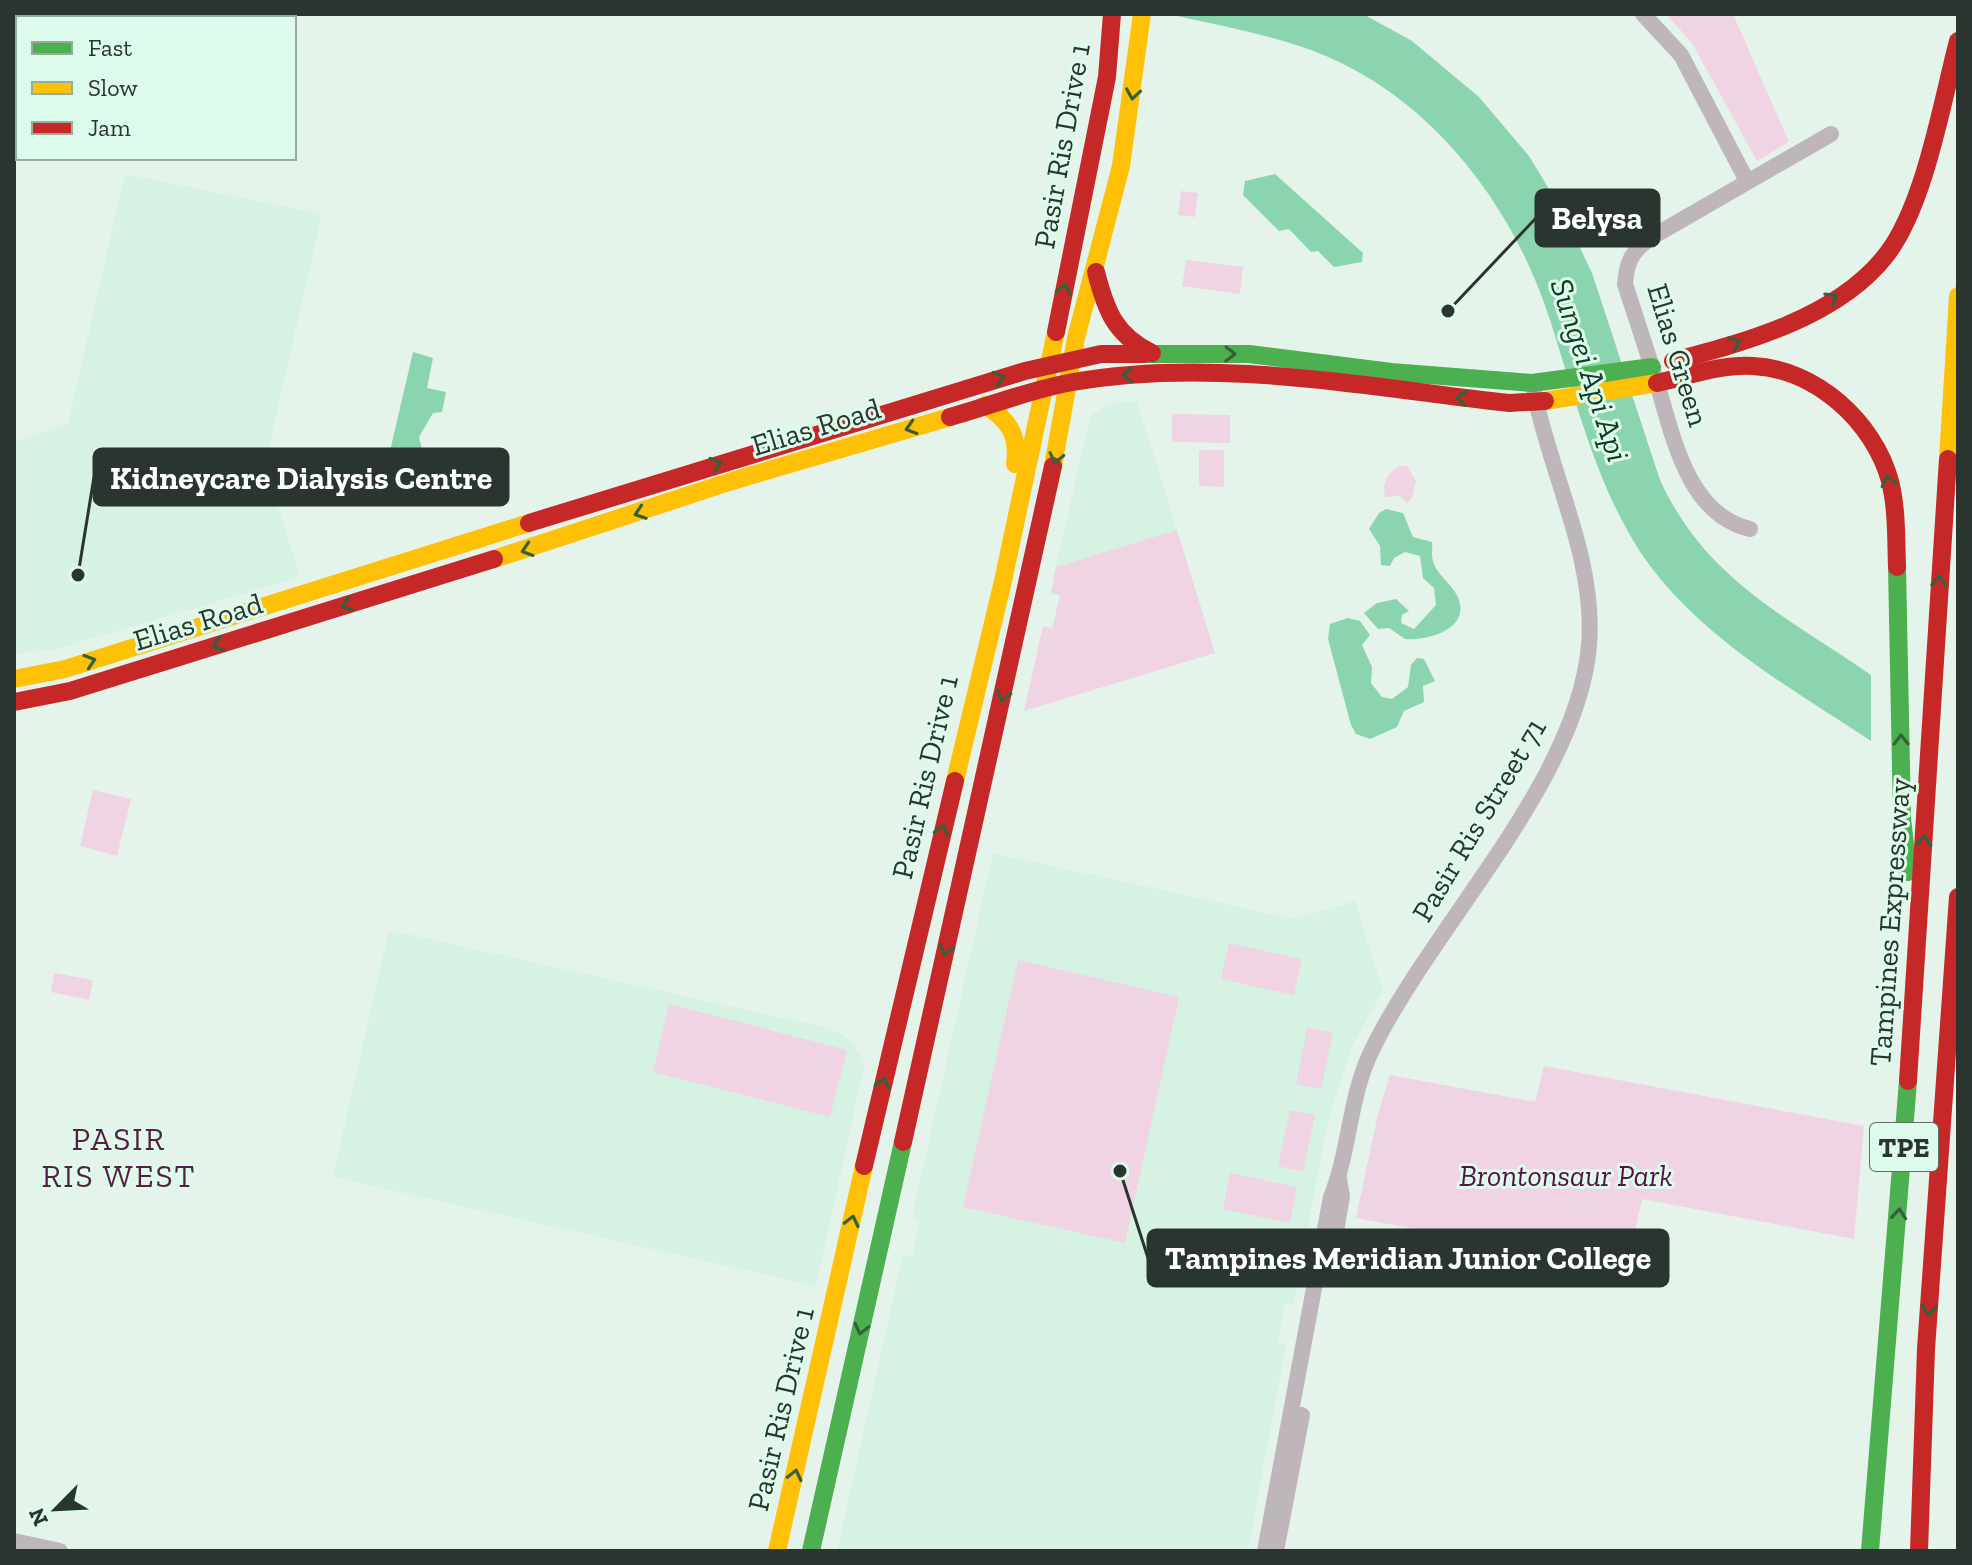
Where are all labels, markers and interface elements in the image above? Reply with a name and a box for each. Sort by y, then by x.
legend [16,16,296,160]
text: Fast [88,33,132,62]
street label: Pasir Ris Drive 1 [1026,41,1098,251]
text: Slow [88,73,138,102]
one-way arrow [1125,88,1142,101]
text: Jam [88,113,131,142]
callout: Belysa [1536,190,1659,246]
text: Belysa [1551,199,1643,237]
water label: Sungei Api Api [1542,273,1638,467]
street label: Elias Green [1639,279,1717,431]
one-way arrow [1055,283,1072,296]
one-way arrow [1823,292,1838,307]
one-way arrow [1727,337,1741,353]
one-way arrow [1224,345,1237,362]
one-way arrow [1121,366,1134,383]
one-way arrow [992,371,1006,387]
street label: Elias Road [747,390,885,464]
one-way arrow [1455,390,1468,407]
one-way arrow [904,419,918,435]
callout: Kidneycare Dialysis Centre [94,449,508,505]
one-way arrow [1048,451,1065,465]
one-way arrow [709,457,723,473]
text: Kidneycare Dialysis Centre [110,459,492,497]
one-way arrow [1880,474,1897,488]
one-way arrow [634,503,648,519]
one-way arrow [520,540,534,556]
one-way arrow [1930,574,1947,587]
street label: Elias Road [129,585,267,659]
one-way arrow [341,596,355,612]
one-way arrow [212,636,226,652]
one-way arrow [82,654,96,670]
street label: Pasir Ris Drive 1 [884,672,966,882]
one-way arrow [995,689,1012,702]
street label: Pasir Ris Street 71 [1404,712,1554,928]
one-way arrow [1892,733,1909,746]
street label: Tampines Expressway [1862,776,1918,1067]
one-way arrow [932,823,949,837]
one-way arrow [1915,834,1932,846]
one-way arrow [938,942,955,956]
one-way arrow [874,1077,891,1090]
district label: PASIR RIS WEST [42,1120,196,1195]
road number: TPE [1870,1123,1938,1171]
park label: Brontonsaur Park [1459,1158,1673,1194]
one-way arrow [1890,1207,1907,1220]
one-way arrow [843,1215,860,1229]
callout: Tampines Meridian Junior College [1148,1230,1668,1286]
text: Tampines Meridian Junior College [1165,1239,1651,1277]
street label: Pasir Ris Drive 1 [740,1304,822,1514]
one-way arrow [1921,1304,1938,1317]
one-way arrow [853,1322,870,1336]
north arrow [16,1469,96,1549]
one-way arrow [785,1469,802,1482]
text: N [22,1504,54,1530]

